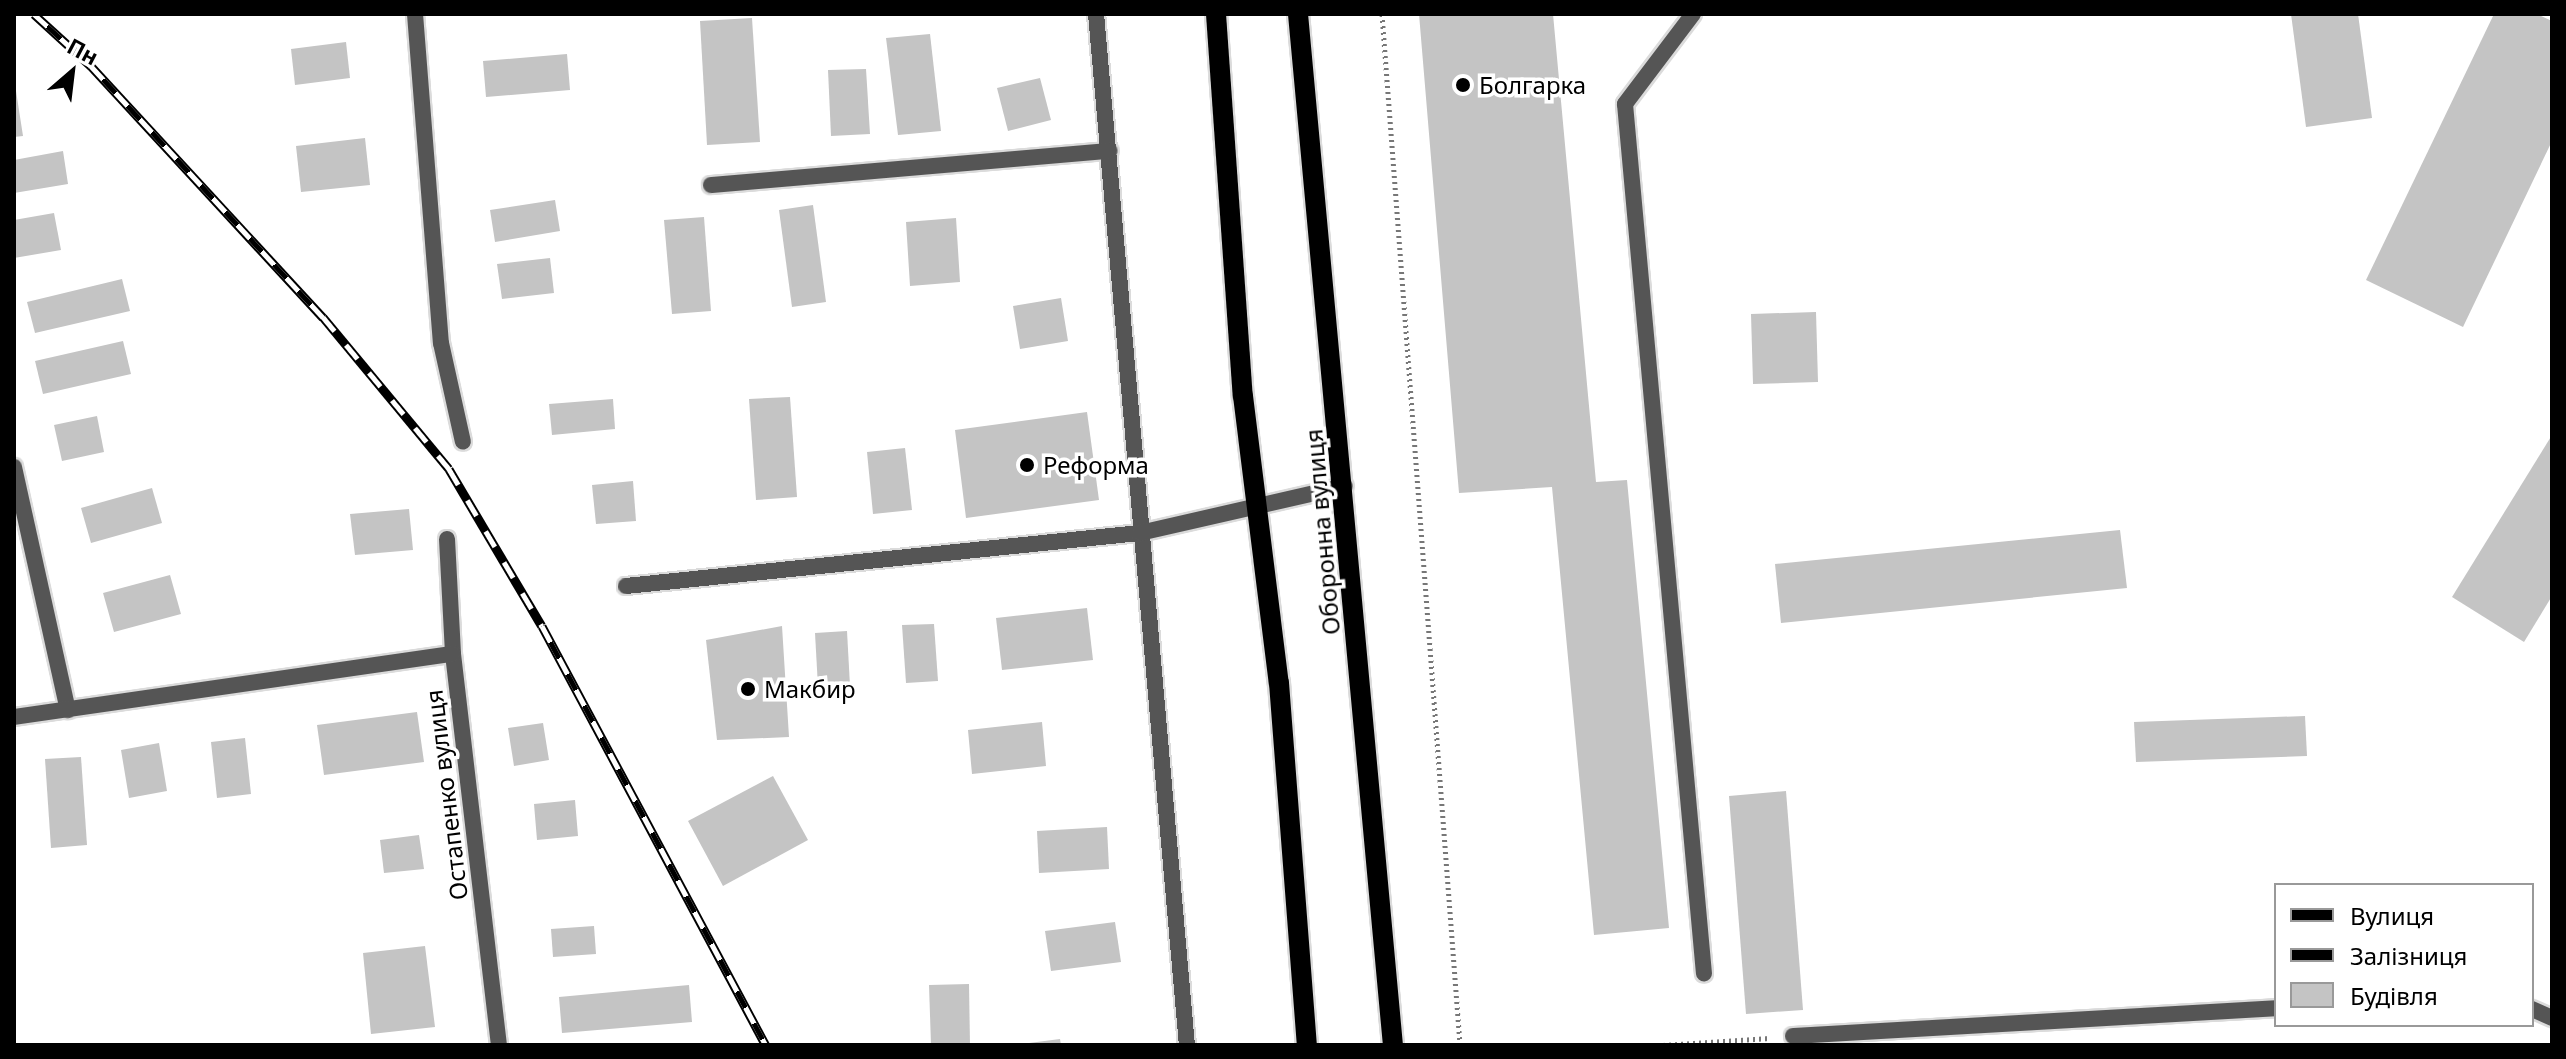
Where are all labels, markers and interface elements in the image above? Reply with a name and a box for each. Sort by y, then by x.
text: Пн [62,30,104,71]
north arrow [32,32,112,112]
place label: Болгарка [1479,71,1586,99]
marker: Болгарка [1454,76,1472,94]
street label: Оборонна вулиця [1299,428,1345,636]
place label: Реформа [1043,451,1149,479]
marker: Реформа [1018,456,1036,474]
place label: Макбир [764,675,856,703]
marker: Макбир [739,680,757,698]
street label: Остапенко вулиця [419,688,473,902]
legend [2274,883,2534,1027]
text: Вулиця [2350,899,2434,932]
text: Залізниця [2350,939,2467,972]
text: Будівля [2350,979,2438,1012]

